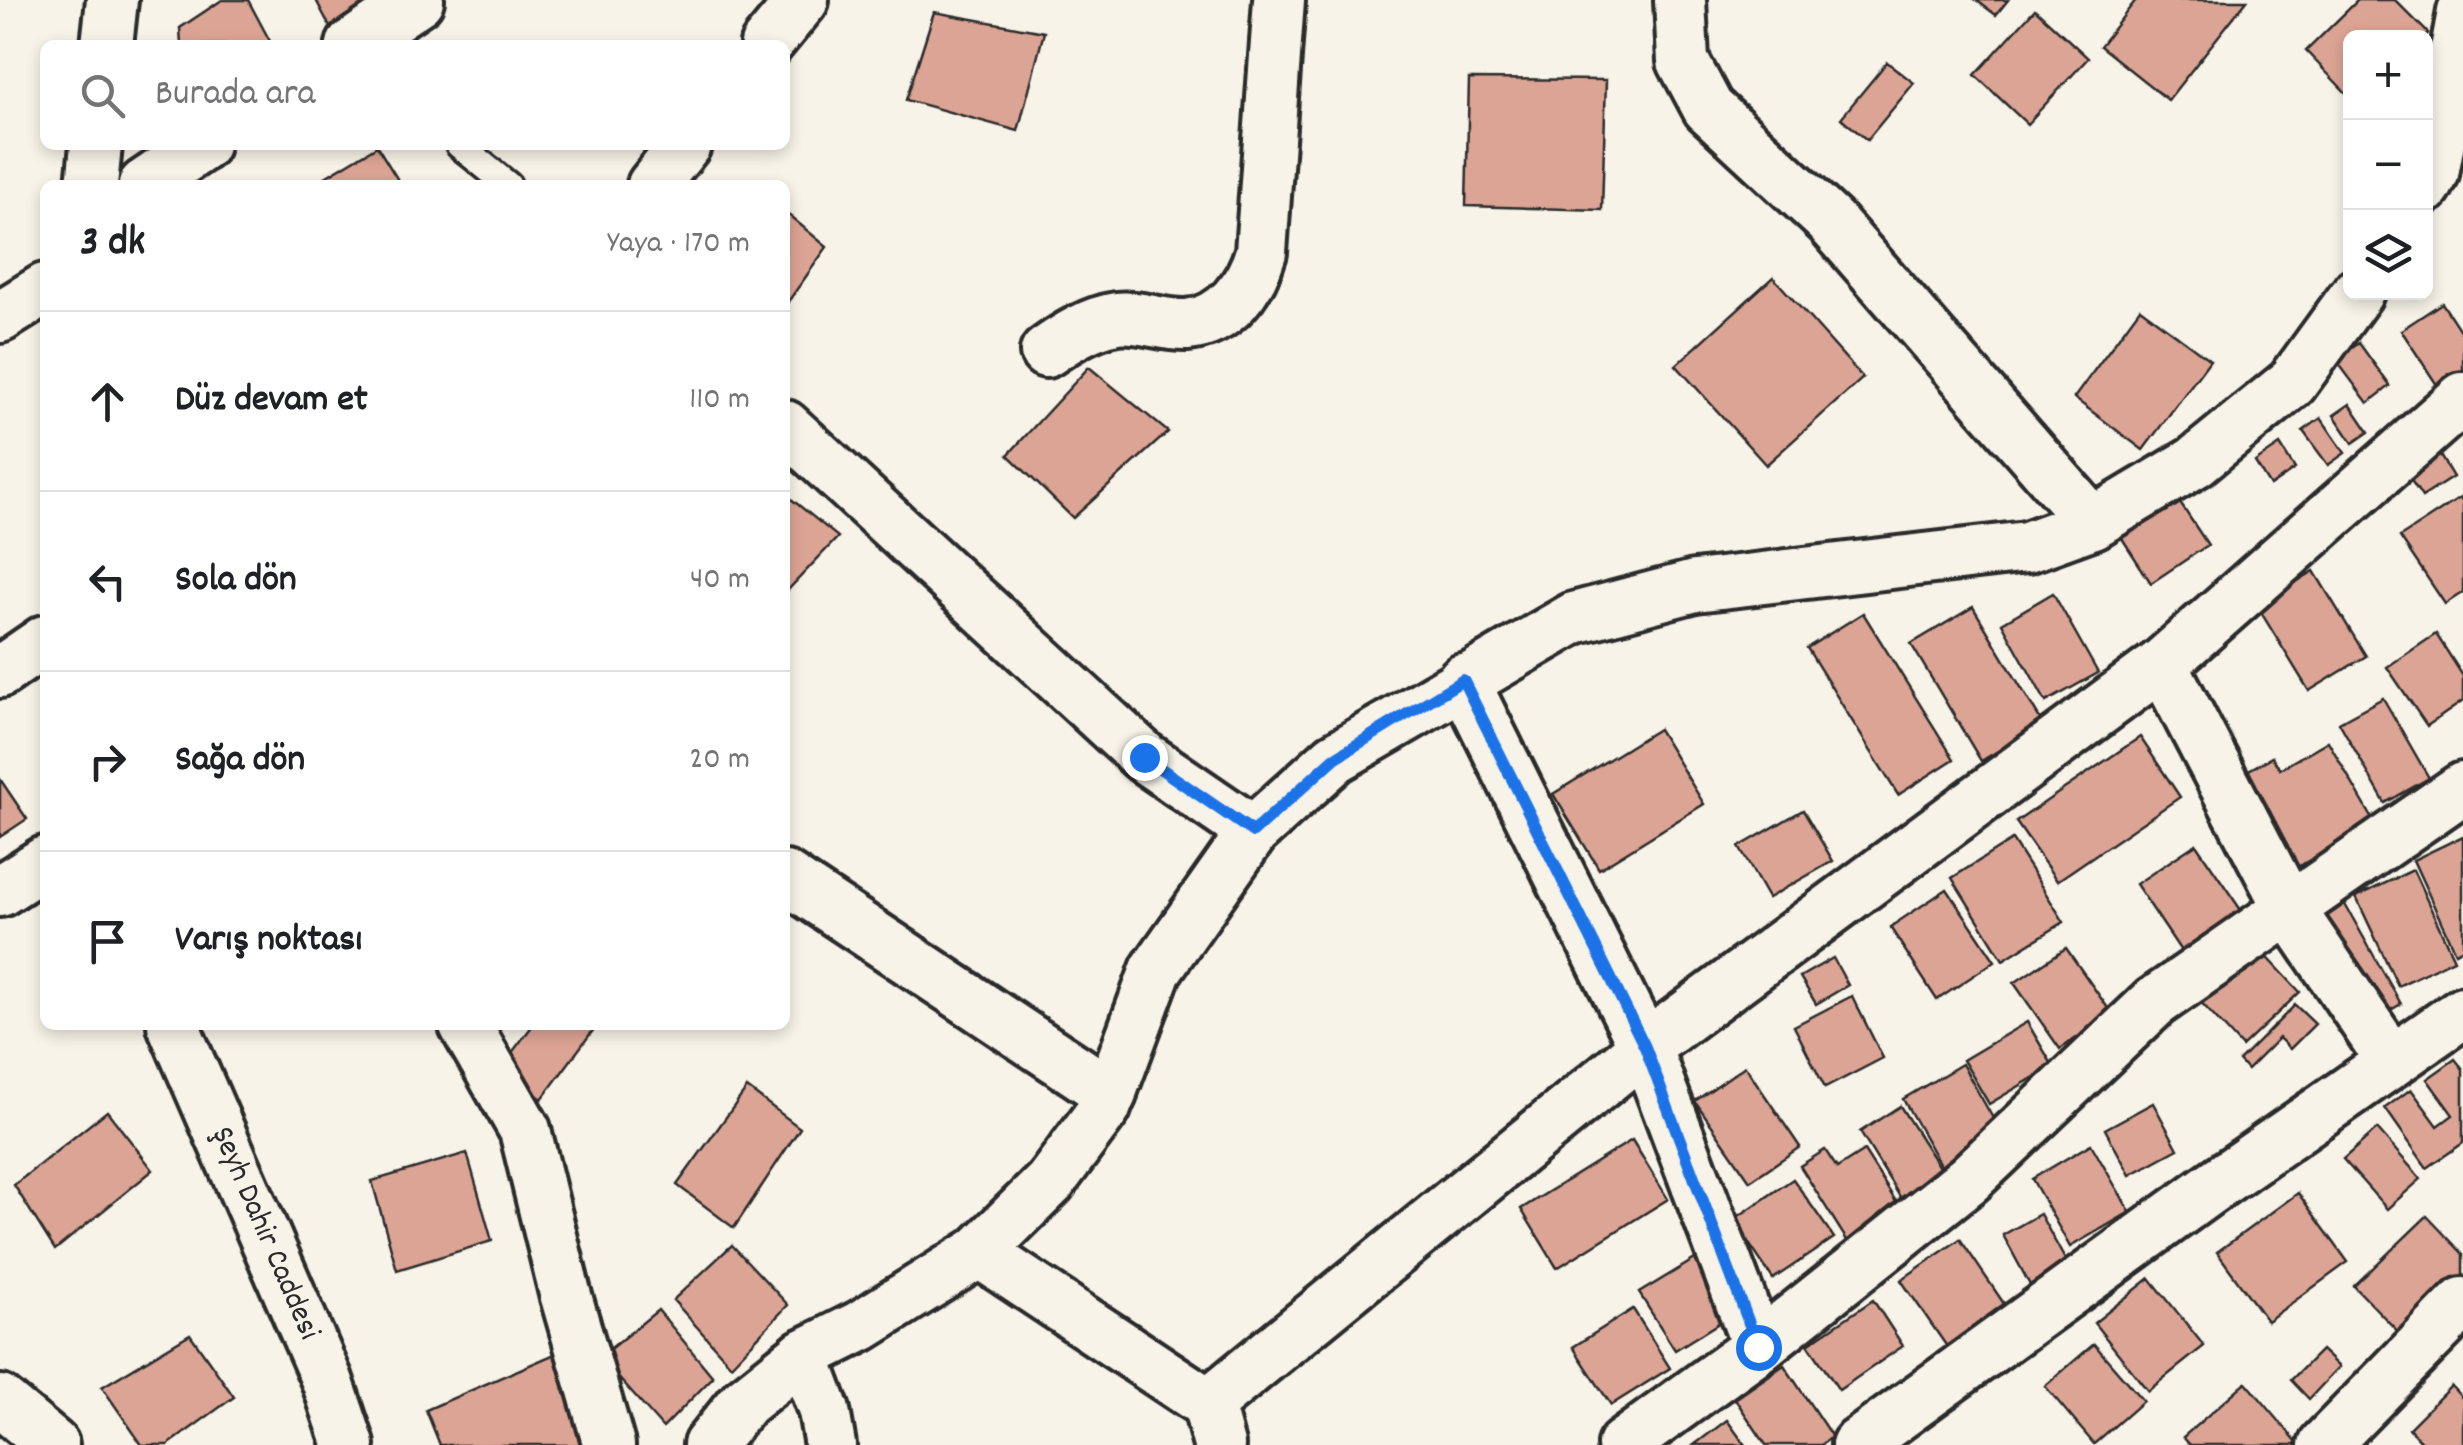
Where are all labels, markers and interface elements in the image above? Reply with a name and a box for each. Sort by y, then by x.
map controls [2343,30,2433,300]
button: + [2343,30,2433,120]
search box [40,40,790,150]
icon: search [75,68,130,123]
text: Burada ara [155,68,315,123]
button: − [2343,120,2433,210]
button: layers [2343,210,2433,300]
text: 3 dk [80,215,145,275]
text: Yaya · 170 m [607,222,750,268]
icon: ahead [80,374,135,429]
text: Düz devam et [175,374,368,429]
text: 110 m [689,378,750,424]
icon: left [80,554,135,609]
text: Sola dön [175,554,297,609]
text: 40 m [690,558,750,604]
icon: right [80,734,135,789]
text: Sağa dön [175,734,305,789]
route end [1122,735,1168,781]
text: 20 m [689,738,750,784]
icon: arrive [80,914,135,969]
text: Varış noktası [175,914,362,969]
street label: Şeyh Dahir Caddesi [197,1121,330,1348]
route start [1736,1325,1782,1371]

